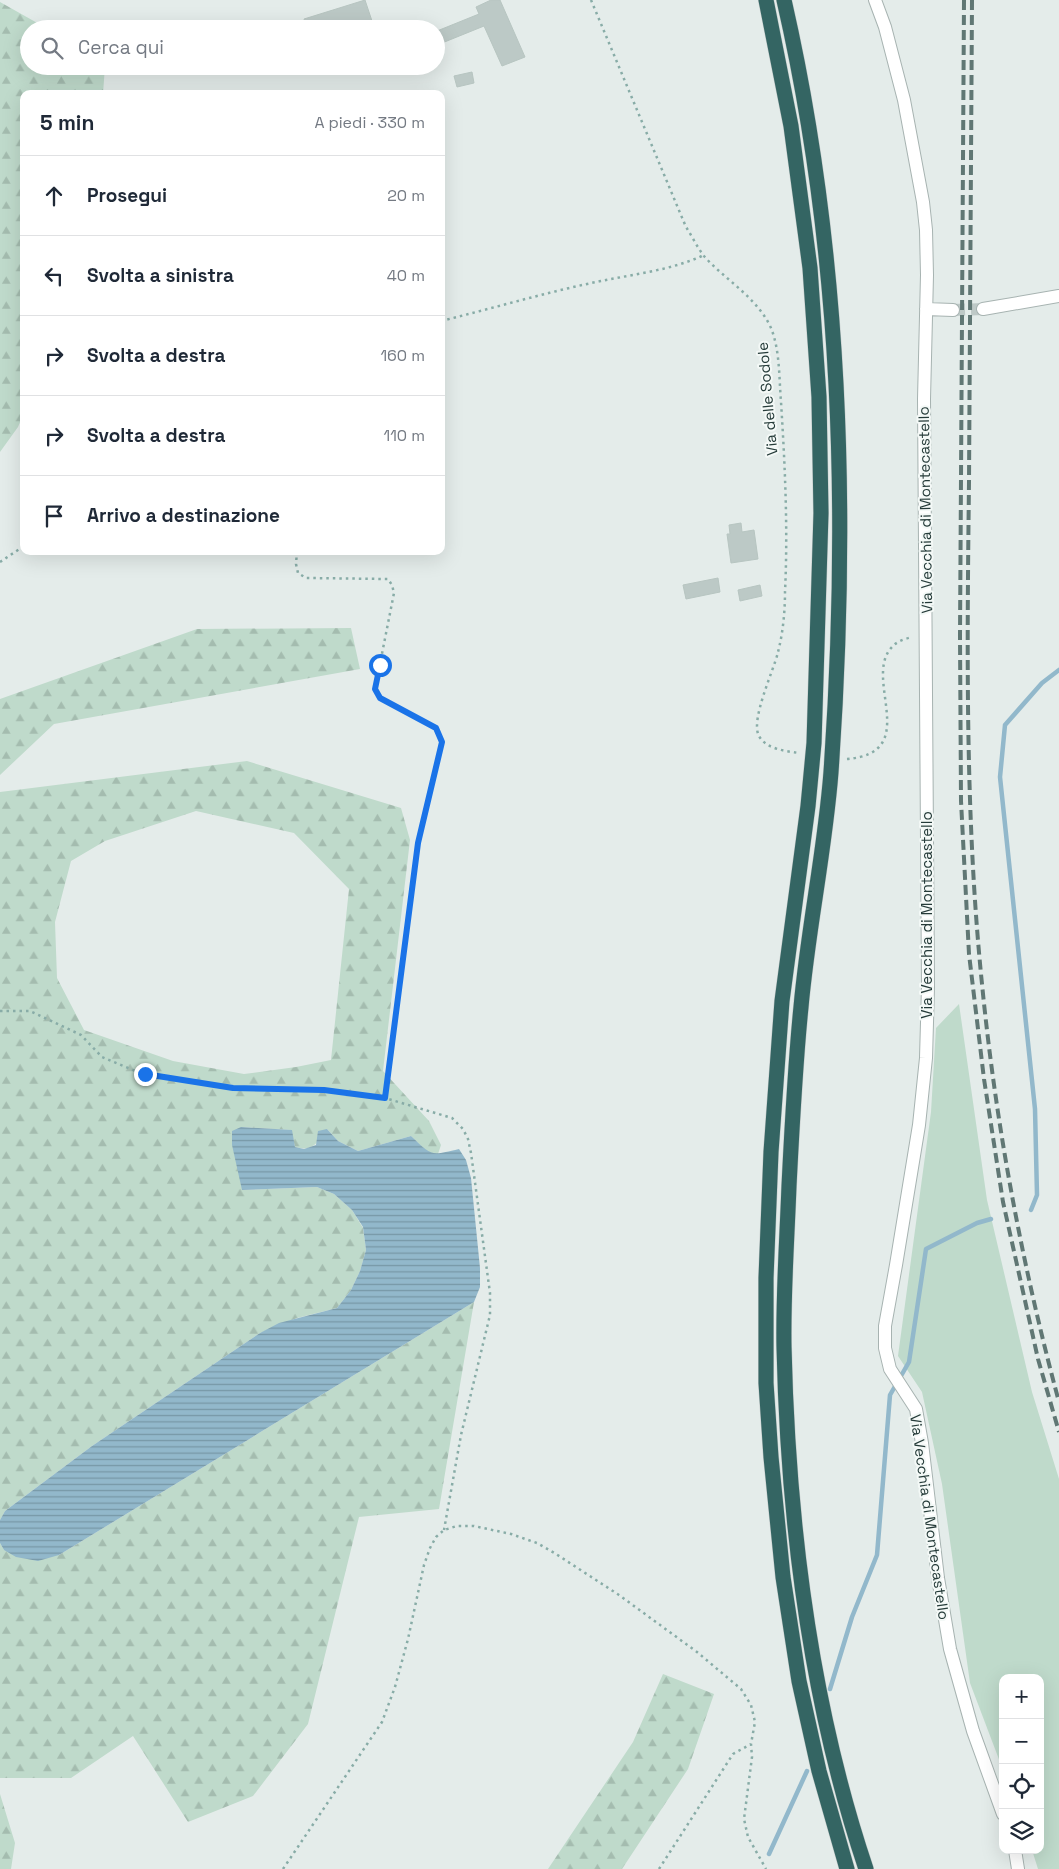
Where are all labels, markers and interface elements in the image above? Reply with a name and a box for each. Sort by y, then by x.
search box [20,20,445,75]
icon: search [38,34,66,62]
text: Cerca qui [78,35,164,60]
text: 5 min [40,109,94,136]
text: A piedi · 330 m [314,112,425,133]
icon: ahead [40,182,68,210]
text: Prosegui [87,183,167,208]
text: 20 m [387,185,425,206]
icon: left [40,262,68,290]
text: Svolta a sinistra [87,263,234,288]
text: 40 m [387,265,425,286]
street label: Via delle Sodole [753,341,781,457]
icon: right [40,342,68,370]
text: Svolta a destra [87,343,225,368]
text: 160 m [380,345,425,366]
street label: Via Vecchia di Montecastello [914,406,936,614]
icon: right [40,422,68,450]
text: Svolta a destra [87,423,225,448]
text: 110 m [383,425,425,446]
icon: arrive [40,502,68,530]
text: Arrivo a destinazione [87,503,280,528]
route start [369,654,392,677]
street label: Via Vecchia di Montecastello [917,811,936,1019]
route end [134,1063,157,1086]
street label: Via Vecchia di Montecastello [906,1413,954,1621]
map controls [999,1674,1044,1854]
button: + [999,1674,1044,1719]
button: − [999,1719,1044,1764]
button: locate [999,1764,1044,1809]
button: layers [999,1809,1044,1854]

